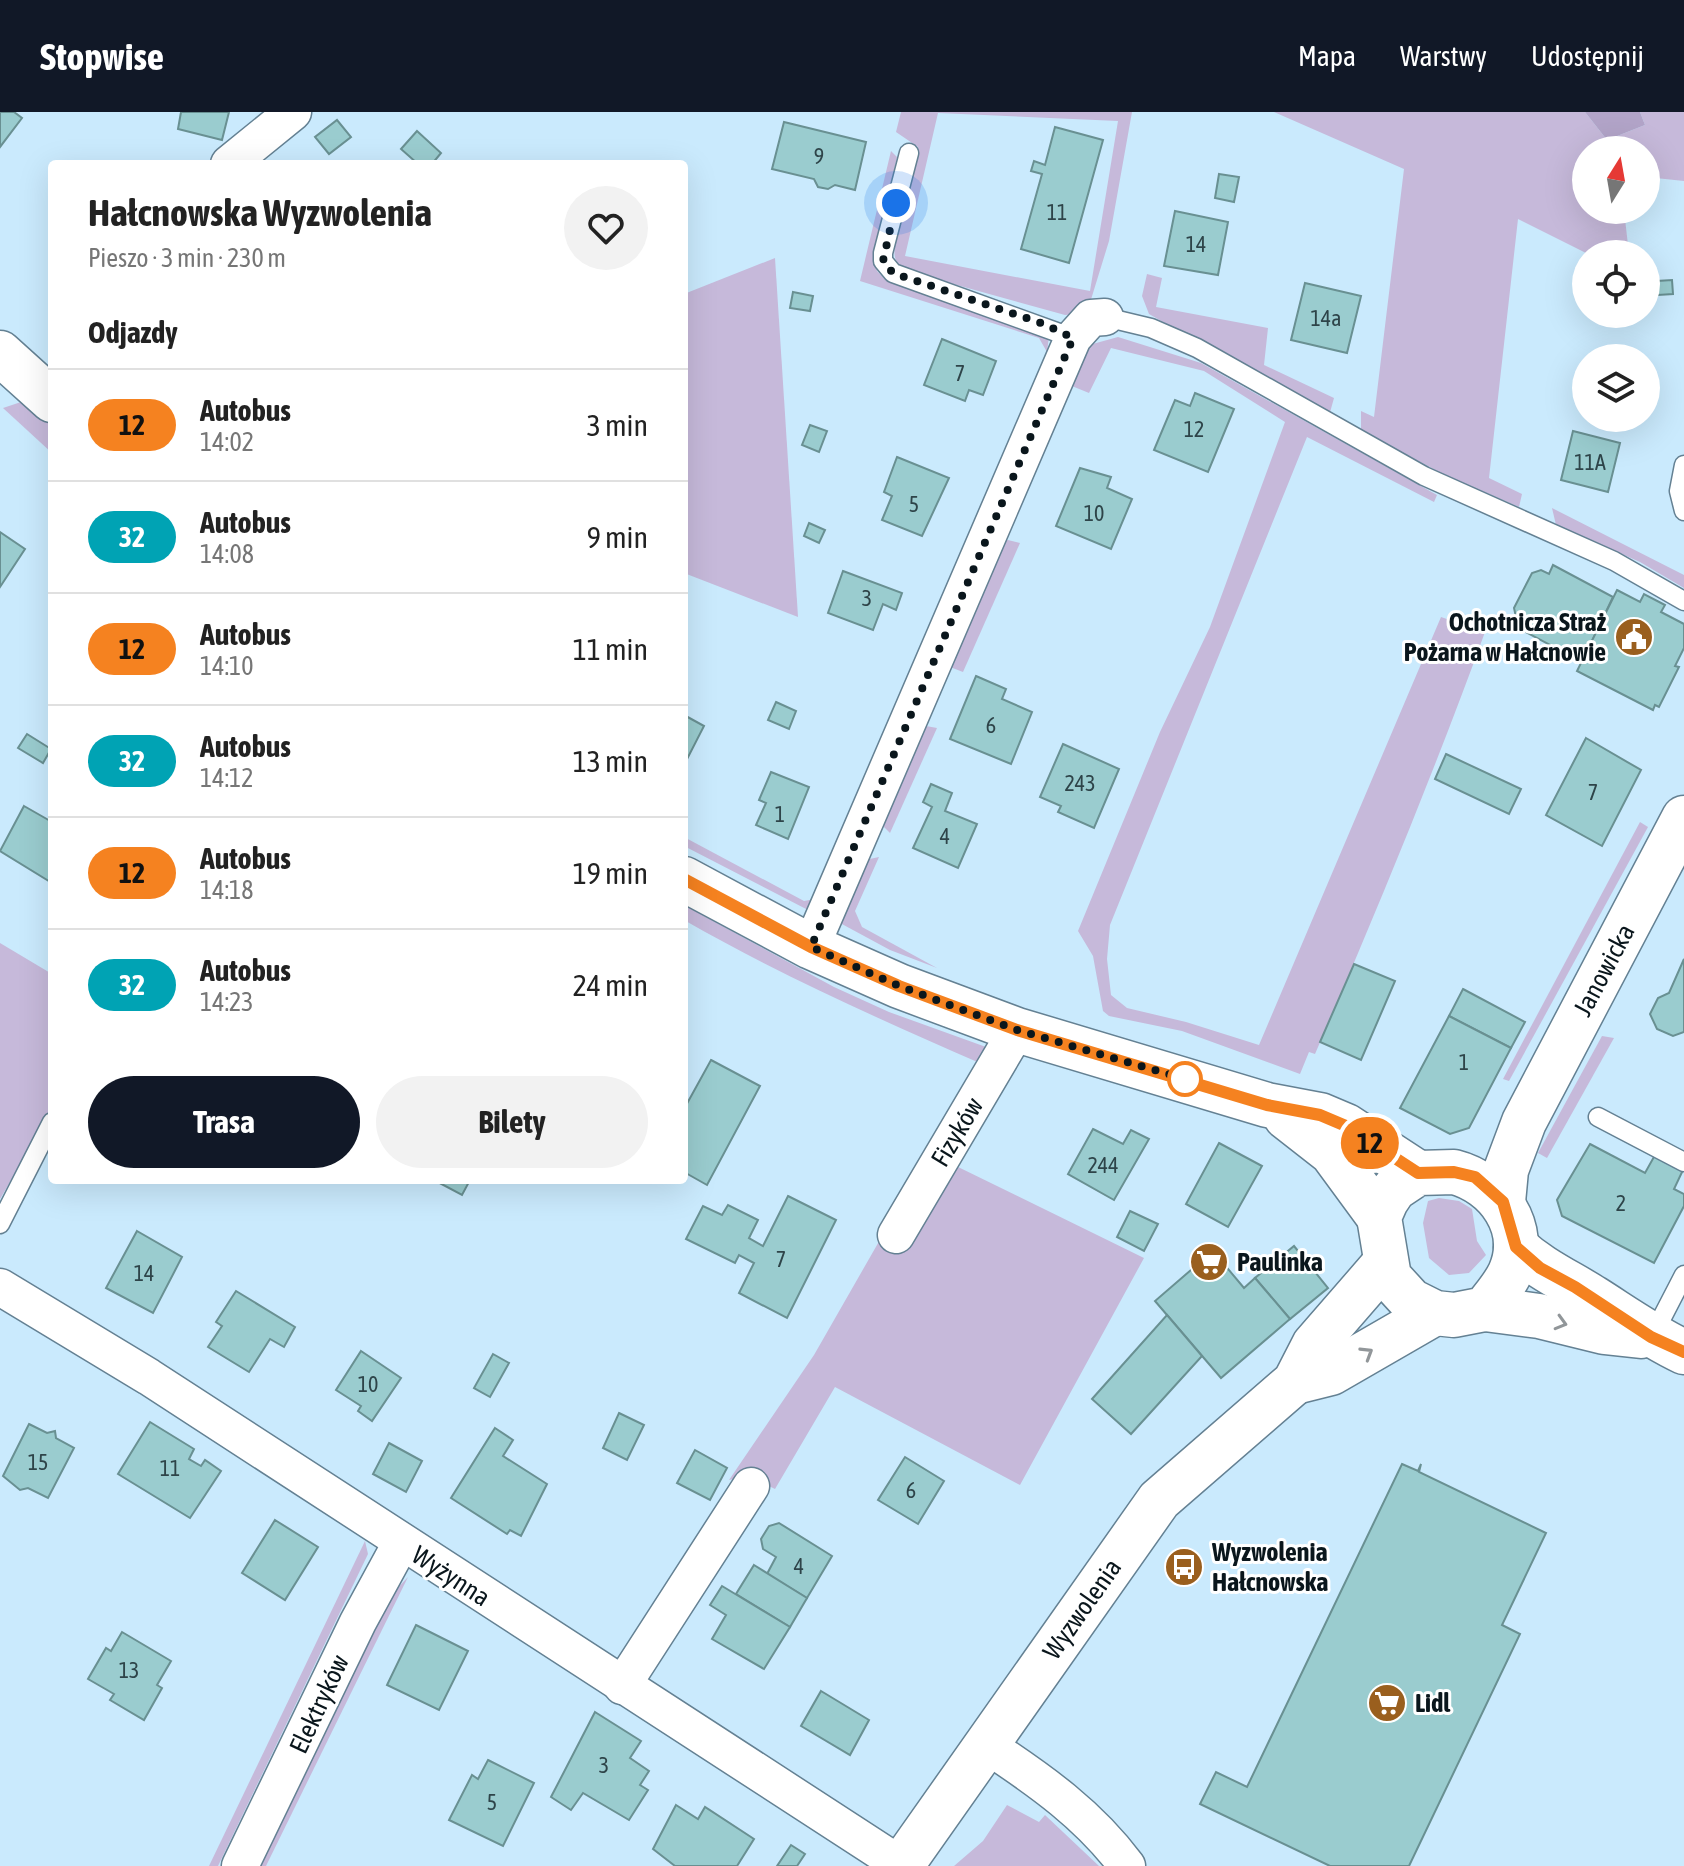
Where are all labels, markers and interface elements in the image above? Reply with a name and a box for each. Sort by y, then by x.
text: Stopwise [40,35,164,78]
text: Mapa [1298,40,1356,72]
text: Warstwy [1400,40,1487,72]
text: Udostępnij [1531,40,1644,72]
north arrow [1572,136,1660,224]
map controls [1572,136,1660,432]
house number: 9 [814,143,824,169]
your location [876,183,916,223]
button: heart [564,186,648,270]
text: Hałcnowska Wyzwolenia [88,191,432,234]
house number: 11 [1047,199,1067,225]
house number: 14 [1186,231,1206,257]
button: locate [1572,240,1660,328]
text: Pieszo · 3 min · 230 m [88,243,286,273]
house number: 14a [1311,305,1341,331]
text: Odjazdy [88,315,178,349]
button: layers [1572,344,1660,432]
house number: 7 [955,360,965,386]
text: Autobus [200,393,291,427]
text: 3 min [587,408,648,442]
text: 12 [119,409,145,441]
house number: 12 [1184,416,1204,442]
text: 14:02 [200,427,254,457]
house number: 11A [1574,449,1606,475]
house number: 5 [909,491,919,517]
house number: 10 [1084,500,1104,526]
text: Autobus [200,505,291,539]
text: 9 min [587,520,648,554]
text: 32 [119,521,145,553]
text: 14:08 [200,539,254,569]
house number: 3 [862,585,872,611]
place label: Ochotnicza Straż Pożarna w Hałcnowie [1404,607,1607,667]
public building icon: Ochotnicza Straż Pożarna w Hałcnowie [1613,616,1655,658]
text: Autobus [200,617,291,651]
text: 11 min [573,632,648,666]
text: 12 [119,633,145,665]
text: 14:10 [200,651,254,681]
house number: 6 [986,712,996,738]
text: Autobus [200,729,291,763]
text: 13 min [573,744,648,778]
text: 32 [119,745,145,777]
text: 14:12 [200,763,254,793]
house number: 243 [1064,770,1096,796]
house number: 7 [1588,779,1598,805]
house number: 1 [775,801,785,827]
house number: 4 [940,823,950,849]
text: Autobus [200,841,291,875]
text: 19 min [573,856,648,890]
text: 12 [119,857,145,889]
text: 14:18 [200,875,254,905]
street label: Janowicka [1567,919,1641,1021]
text: Autobus [200,953,291,987]
text: 24 min [573,968,648,1002]
text: 32 [119,969,145,1001]
text: 14:23 [200,987,254,1017]
house number: 1 [1459,1049,1469,1075]
unlabelled marker [1168,1062,1202,1096]
button: Trasa [88,1076,360,1168]
button: Bilety [376,1076,648,1168]
street label: Fizyków [925,1092,989,1172]
line badge: 12 [1334,1117,1406,1169]
text: 12 [1357,1127,1383,1159]
house number: 244 [1087,1152,1119,1178]
house number: 2 [1616,1190,1626,1216]
supermarket icon: Paulinka [1188,1241,1230,1283]
house number: 7 [776,1246,786,1272]
place label: Paulinka [1237,1247,1323,1277]
house number: 14 [134,1260,154,1286]
one-way arrow [1554,1314,1567,1330]
one-way arrow [1359,1348,1373,1363]
house number: 10 [358,1371,378,1397]
house number: 15 [28,1449,48,1475]
house number: 11 [160,1455,180,1481]
house number: 6 [906,1477,916,1503]
place label: Wyzwolenia Hałcnowska [1211,1537,1328,1597]
street label: Wyżynna [406,1540,496,1612]
bus stop icon: Wyzwolenia Hałcnowska [1163,1546,1205,1588]
house number: 4 [794,1553,804,1579]
street label: Wyzwolenia [1037,1553,1127,1665]
street label: Elektryków [283,1650,355,1758]
house number: 13 [119,1657,139,1683]
supermarket icon: Lidl [1366,1682,1408,1724]
place label: Lidl [1415,1688,1451,1718]
house number: 3 [599,1752,609,1778]
house number: 5 [487,1789,497,1815]

